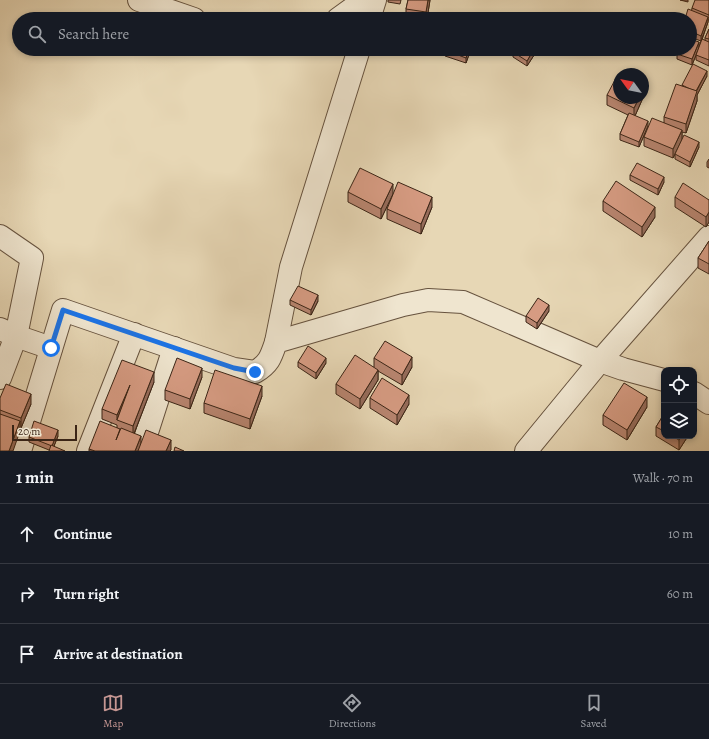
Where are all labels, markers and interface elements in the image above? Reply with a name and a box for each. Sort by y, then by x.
search box [12,12,697,56]
icon: search [26,23,48,45]
text: Search here [58,24,129,44]
north arrow [613,68,649,104]
route start [42,339,60,357]
route end [246,363,264,381]
map controls [661,367,697,439]
button: locate [661,367,697,403]
button: layers [661,403,697,439]
scale bar [12,423,77,442]
text: 20 m [18,424,40,439]
text: 1 min [16,466,54,489]
text: Walk · 70 m [633,469,693,486]
icon: ahead [16,523,38,545]
text: Continue [54,524,112,544]
text: 10 m [668,525,693,542]
icon: right [16,583,38,605]
text: Turn right [54,584,119,604]
text: 60 m [667,585,693,602]
icon: arrive [16,643,38,665]
text: Arrive at destination [54,644,183,664]
tab: Map [102,692,124,731]
tab: Directions [329,692,376,731]
tab: Saved [581,692,607,731]

